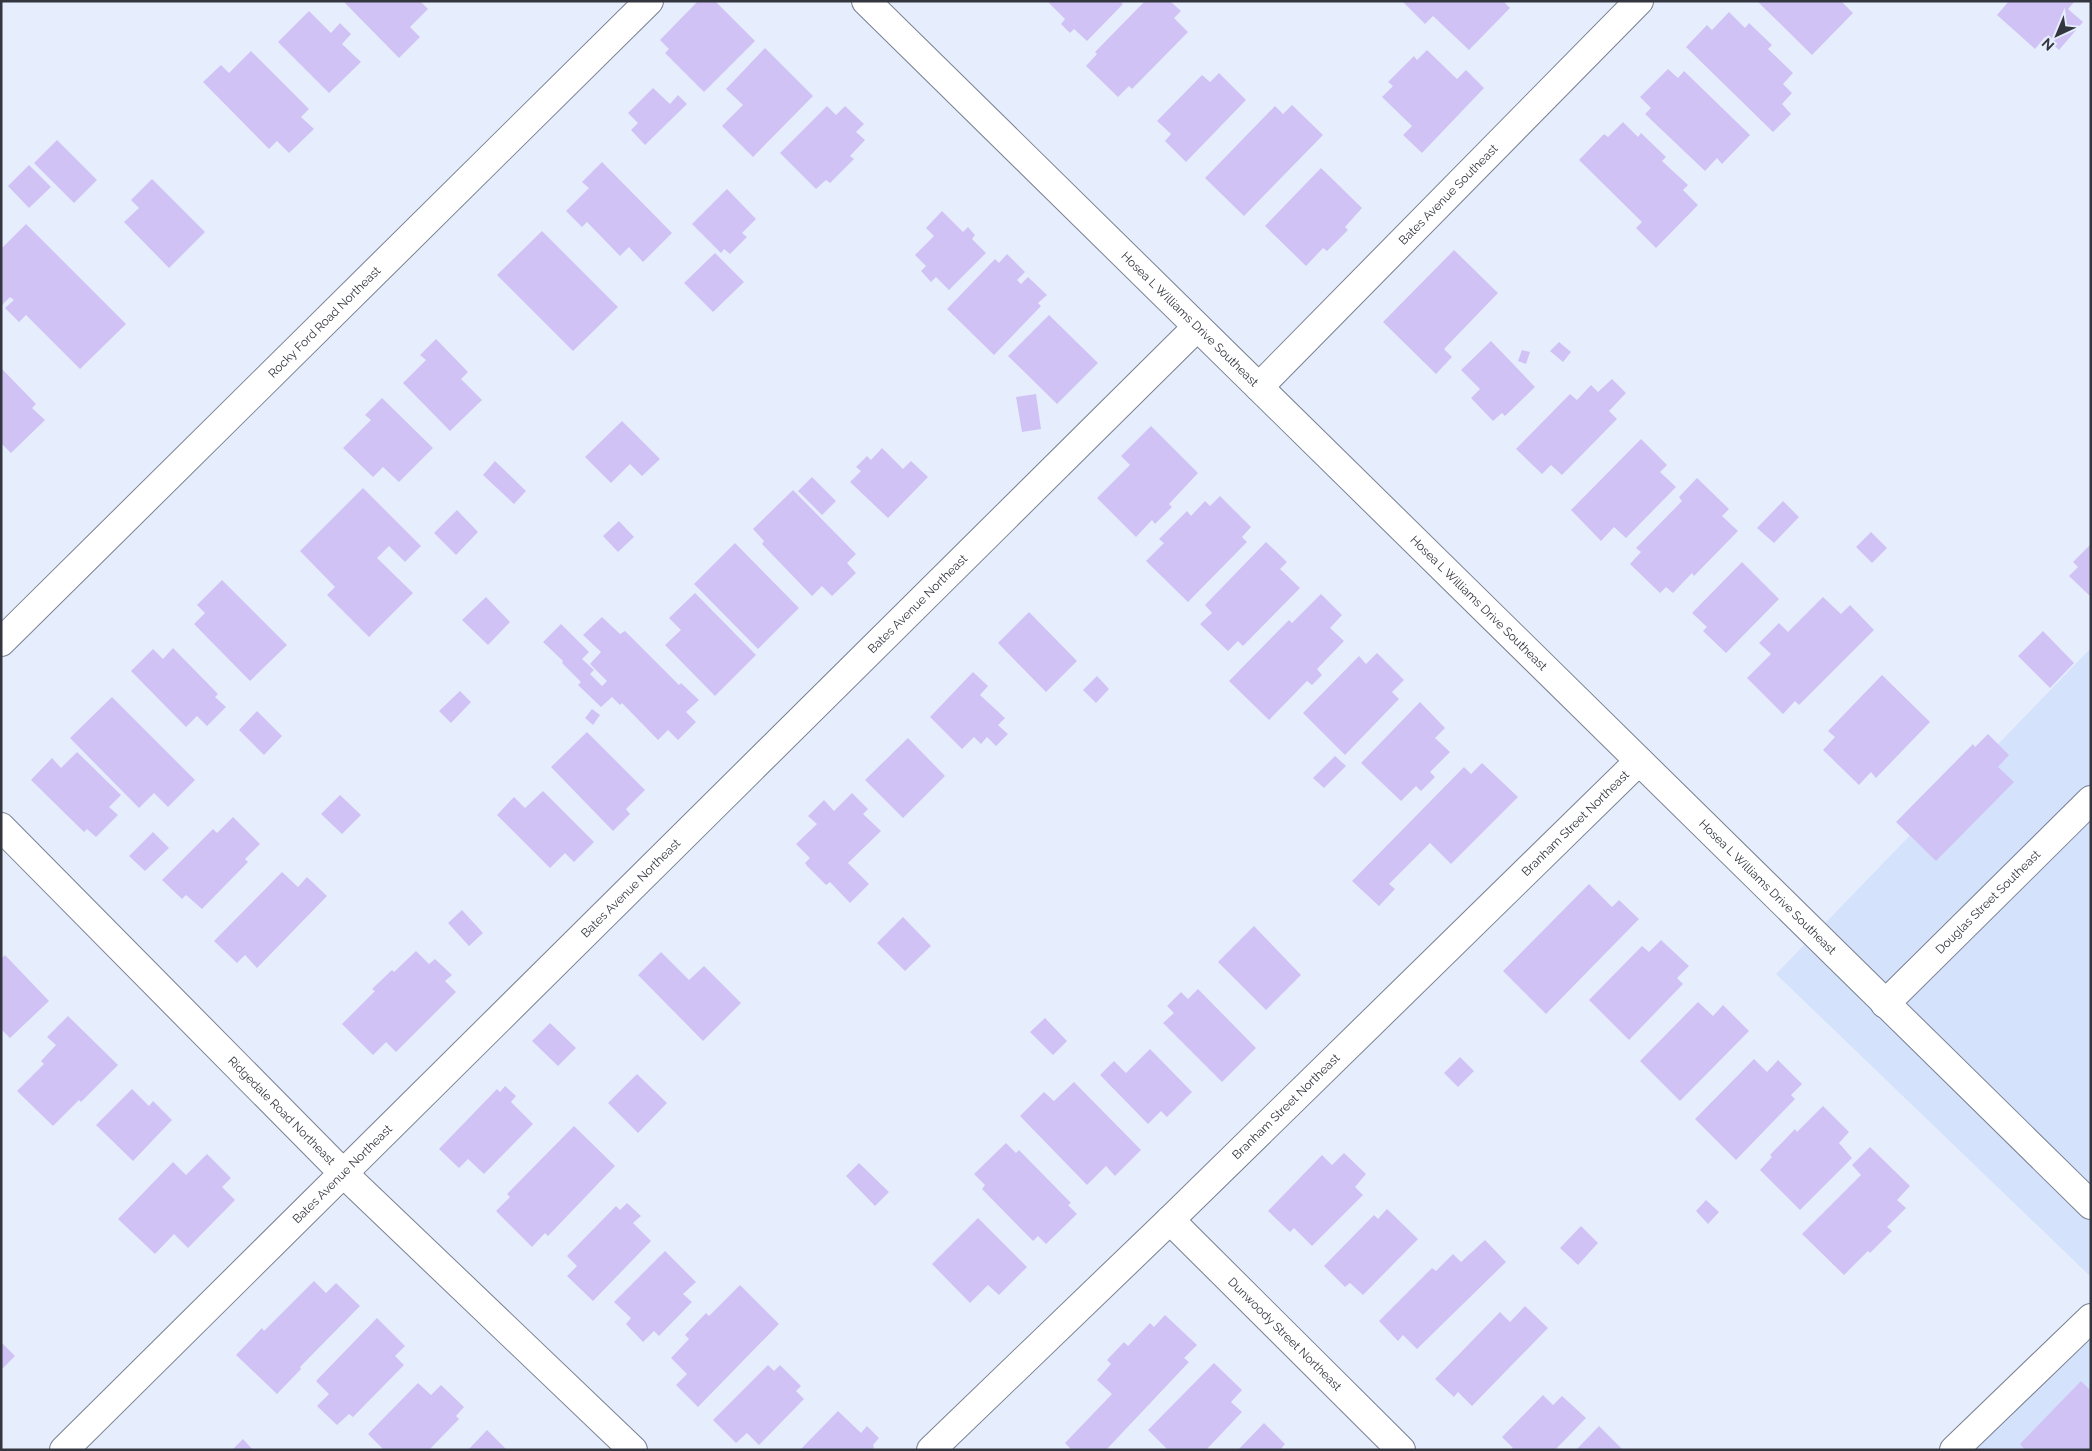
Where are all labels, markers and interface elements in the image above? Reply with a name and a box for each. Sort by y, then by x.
north arrow [2032,10,2082,60]
text: N [2039,35,2057,54]
street label: Bates Avenue Southeast [1396,142,1501,248]
street label: Hosea L Williams Drive Southeast [1118,249,1261,389]
street label: Rocky Ford Road Northeast [265,264,384,381]
street label: Hosea L Williams Drive Southeast [1407,533,1550,673]
street label: Bates Avenue Northeast [865,552,970,656]
street label: Branham Street Northeast [1519,768,1632,879]
street label: Hosea L Williams Drive Southeast [1696,817,1839,957]
street label: Bates Avenue Northeast [578,836,683,940]
street label: Douglas Street Southeast [1933,847,2043,957]
street label: Branham Street Northeast [1229,1051,1343,1162]
street label: Ridgedale Road Northeast [225,1054,338,1168]
street label: Bates Avenue Northeast [290,1122,395,1226]
street label: Dunwoody Street Northeast [1225,1275,1344,1394]

